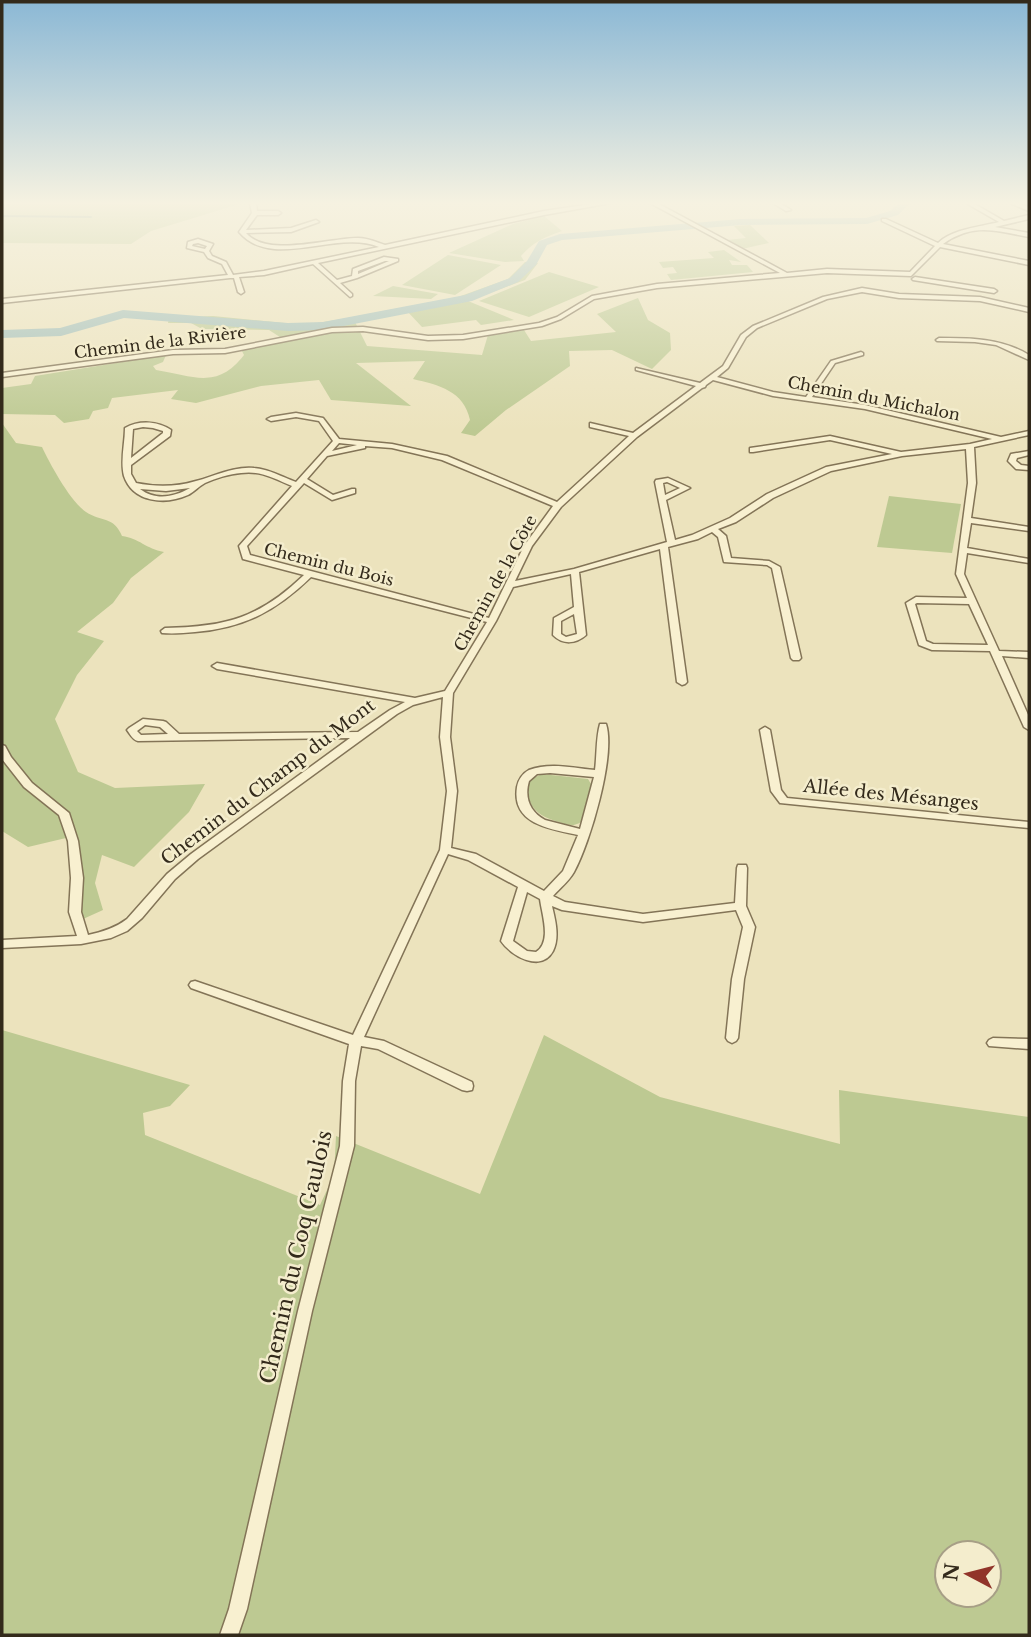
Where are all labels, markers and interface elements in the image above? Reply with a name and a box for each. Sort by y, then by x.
street label: Chemin de la Rivière [73,322,247,362]
street label: Chemin du Michalon [786,371,962,425]
street label: Chemin de la Côte [449,511,541,655]
street label: Chemin du Bois [262,538,396,590]
street label: Chemin du Champ du Mont [157,694,380,870]
street label: Allée des Mésanges [801,775,980,815]
street label: Chemin du Coq Gaulois [254,1128,338,1386]
north arrow [933,1539,1003,1609]
text: N [939,1562,964,1582]

